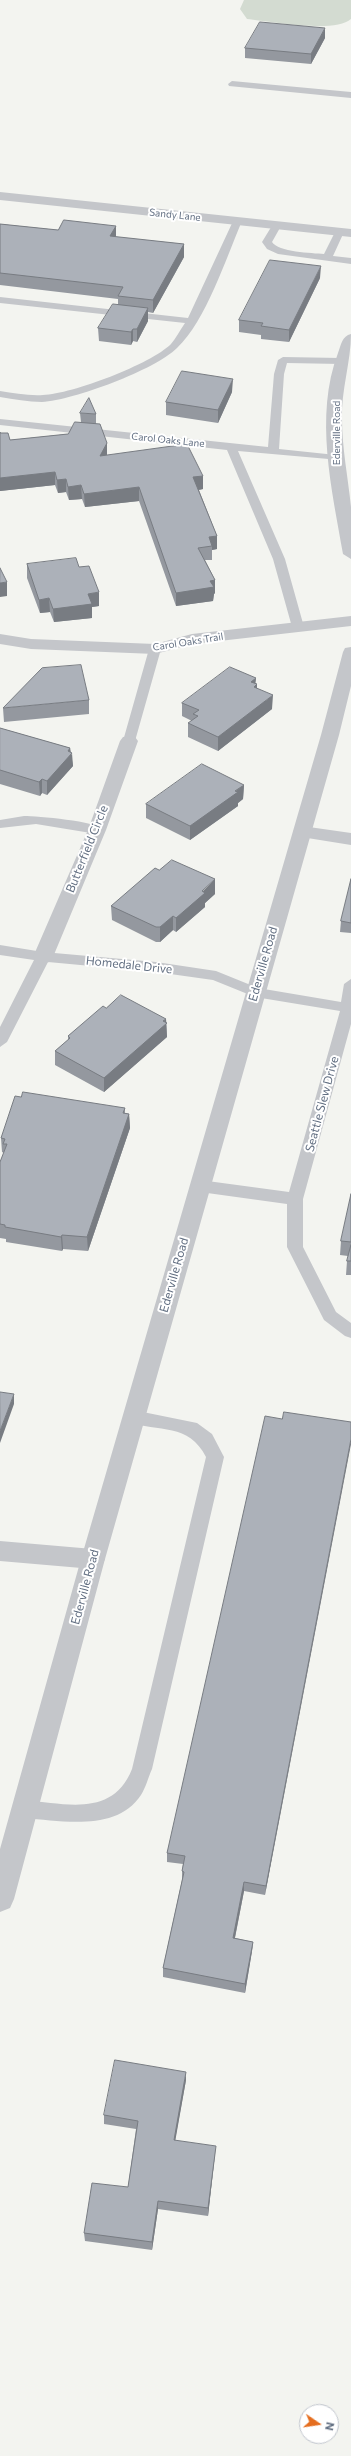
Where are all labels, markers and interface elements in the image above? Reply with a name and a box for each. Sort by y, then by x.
street label: Sandy Lane [149,206,201,224]
street label: Ederville Road [331,401,343,465]
street label: Carol Oaks Lane [131,430,205,450]
street label: Carol Oaks Trail [152,630,224,654]
street label: Butterfield Circle [63,803,111,895]
street label: Ederville Road [245,925,281,1003]
street label: Homedale Drive [85,953,173,977]
street label: Seattle Slew Drive [302,1055,342,1153]
street label: Ederville Road [156,1236,192,1314]
street label: Ederville Road [68,1548,102,1626]
north arrow [299,2404,339,2444]
text: N [323,2421,337,2432]

